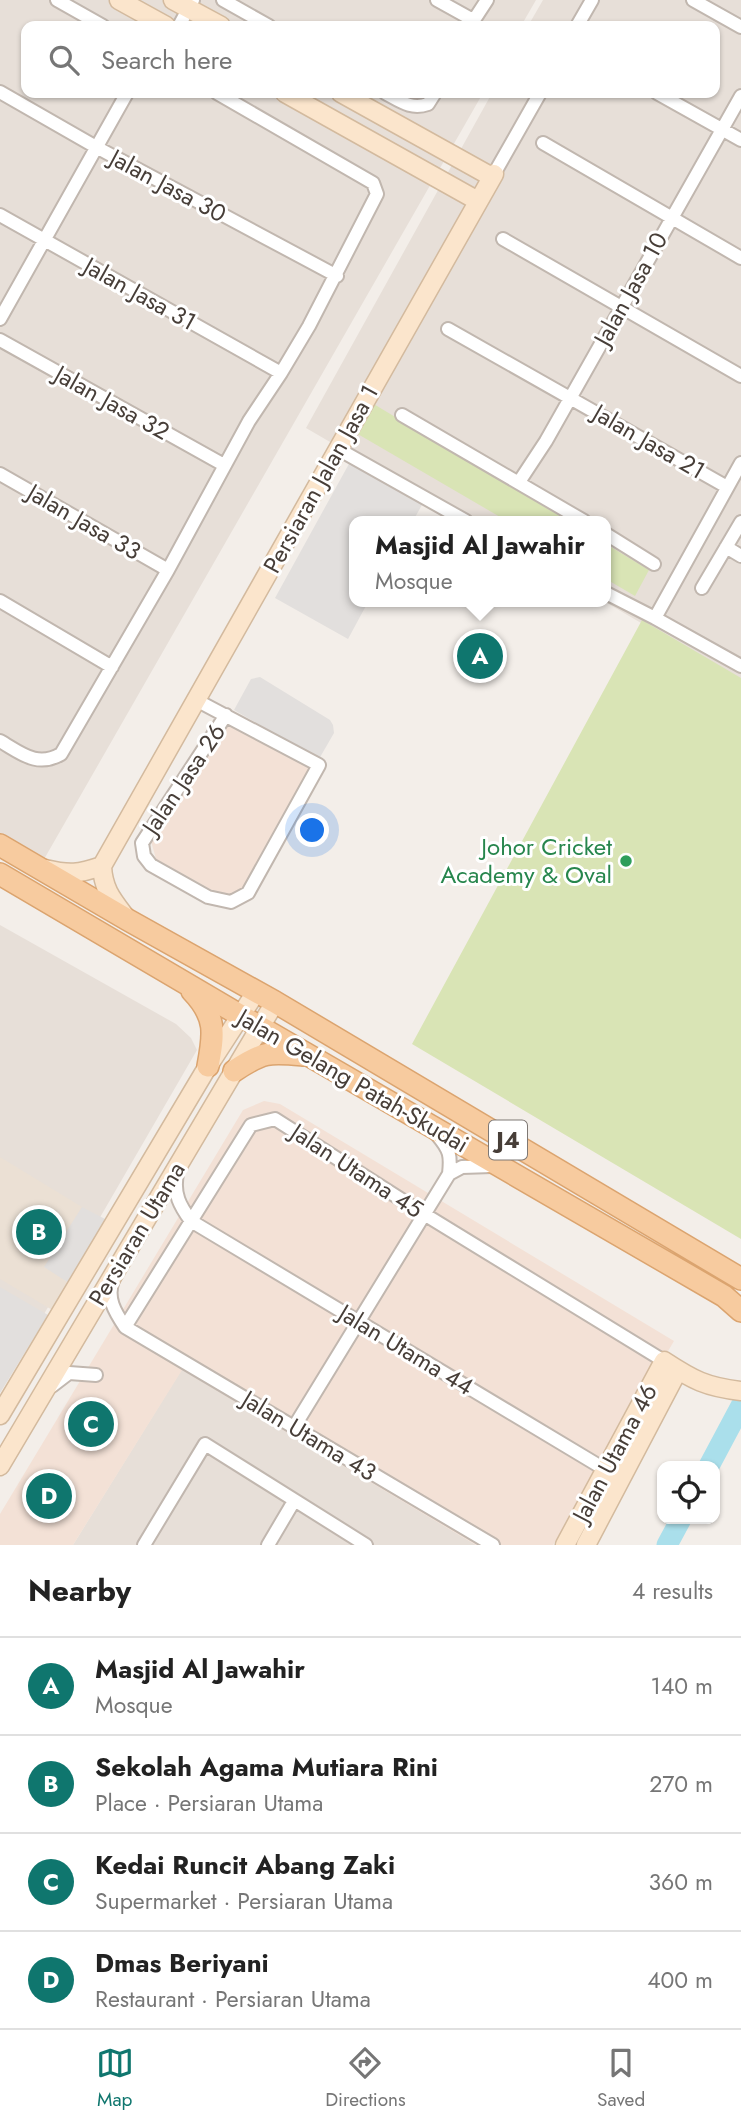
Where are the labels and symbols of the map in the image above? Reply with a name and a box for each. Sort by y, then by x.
street label: Jalan Jasa 30 [101,139,233,231]
street label: Jalan Jasa 10 [583,226,676,355]
street label: Jalan Jasa 31 [75,247,203,339]
street label: Jalan Jasa 32 [46,355,176,449]
street label: Persiaran Jalan Jasa 1 [254,378,387,579]
street label: Jalan Jasa 21 [584,394,712,488]
street label: Jalan Jasa 33 [18,473,148,568]
pin: A [457,630,503,682]
street label: Jalan Jasa 26 [132,716,234,844]
your location [295,813,329,847]
place label: Johor Cricket Academy & Oval [440,829,612,892]
marker: Johor Cricket Academy & Oval [618,853,634,869]
street label: Jalan Gelang Patah-Skudai [228,998,476,1161]
street label: Jalan Utama 45 [282,1113,430,1227]
road number: J4 [489,1120,527,1160]
street label: Persiaran Utama [80,1155,193,1312]
pin: B [16,1206,62,1258]
street label: Jalan Utama 44 [330,1294,480,1404]
street label: Jalan Utama 46 [562,1378,666,1531]
street label: Jalan Utama 43 [233,1380,383,1489]
pin: C [68,1398,114,1450]
pin: D [26,1470,72,1522]

